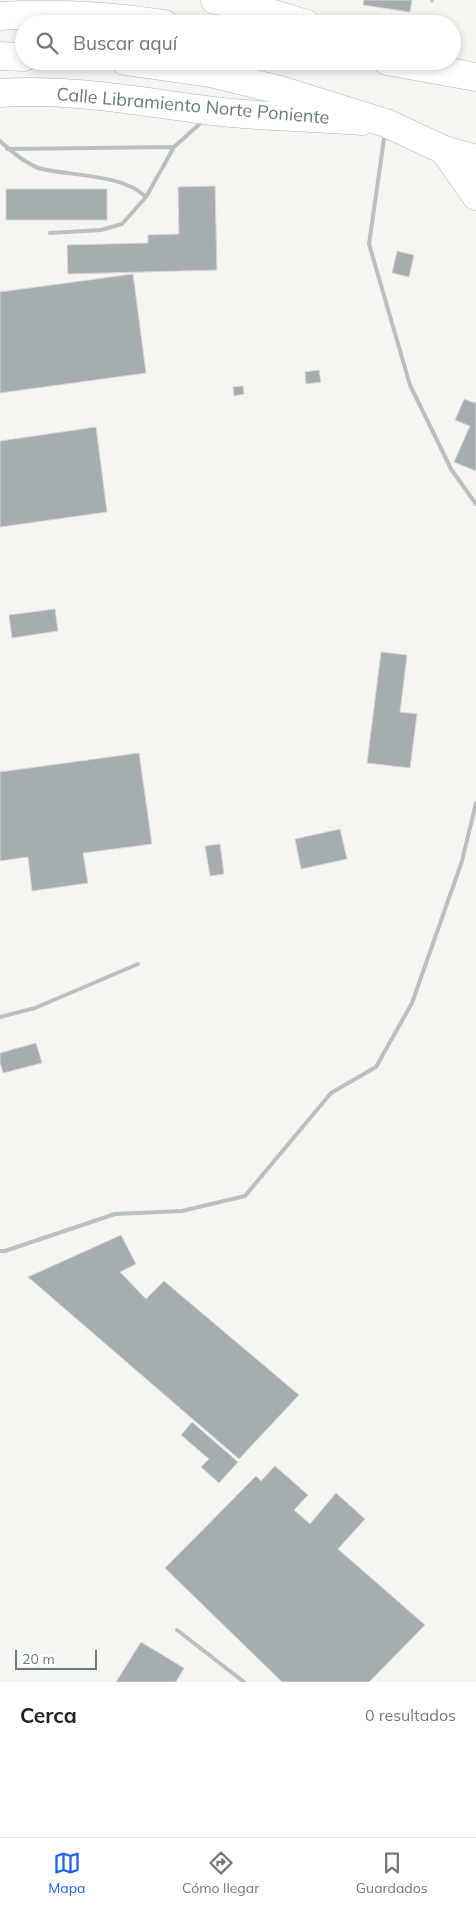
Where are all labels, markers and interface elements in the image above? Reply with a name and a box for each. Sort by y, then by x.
search box [15,15,461,70]
icon: search [33,29,61,57]
text: Buscar aquí [73,31,177,55]
street label: Calle Libramiento Norte Poniente [56,82,330,129]
scale bar [15,1647,98,1670]
text: 20 m [22,1650,55,1668]
text: Cerca [20,1702,77,1728]
text: 0 resultados [365,1705,456,1725]
tab: Mapa [48,1849,86,1897]
tab: Cómo llegar [182,1849,259,1897]
tab: Guardados [356,1849,428,1897]

